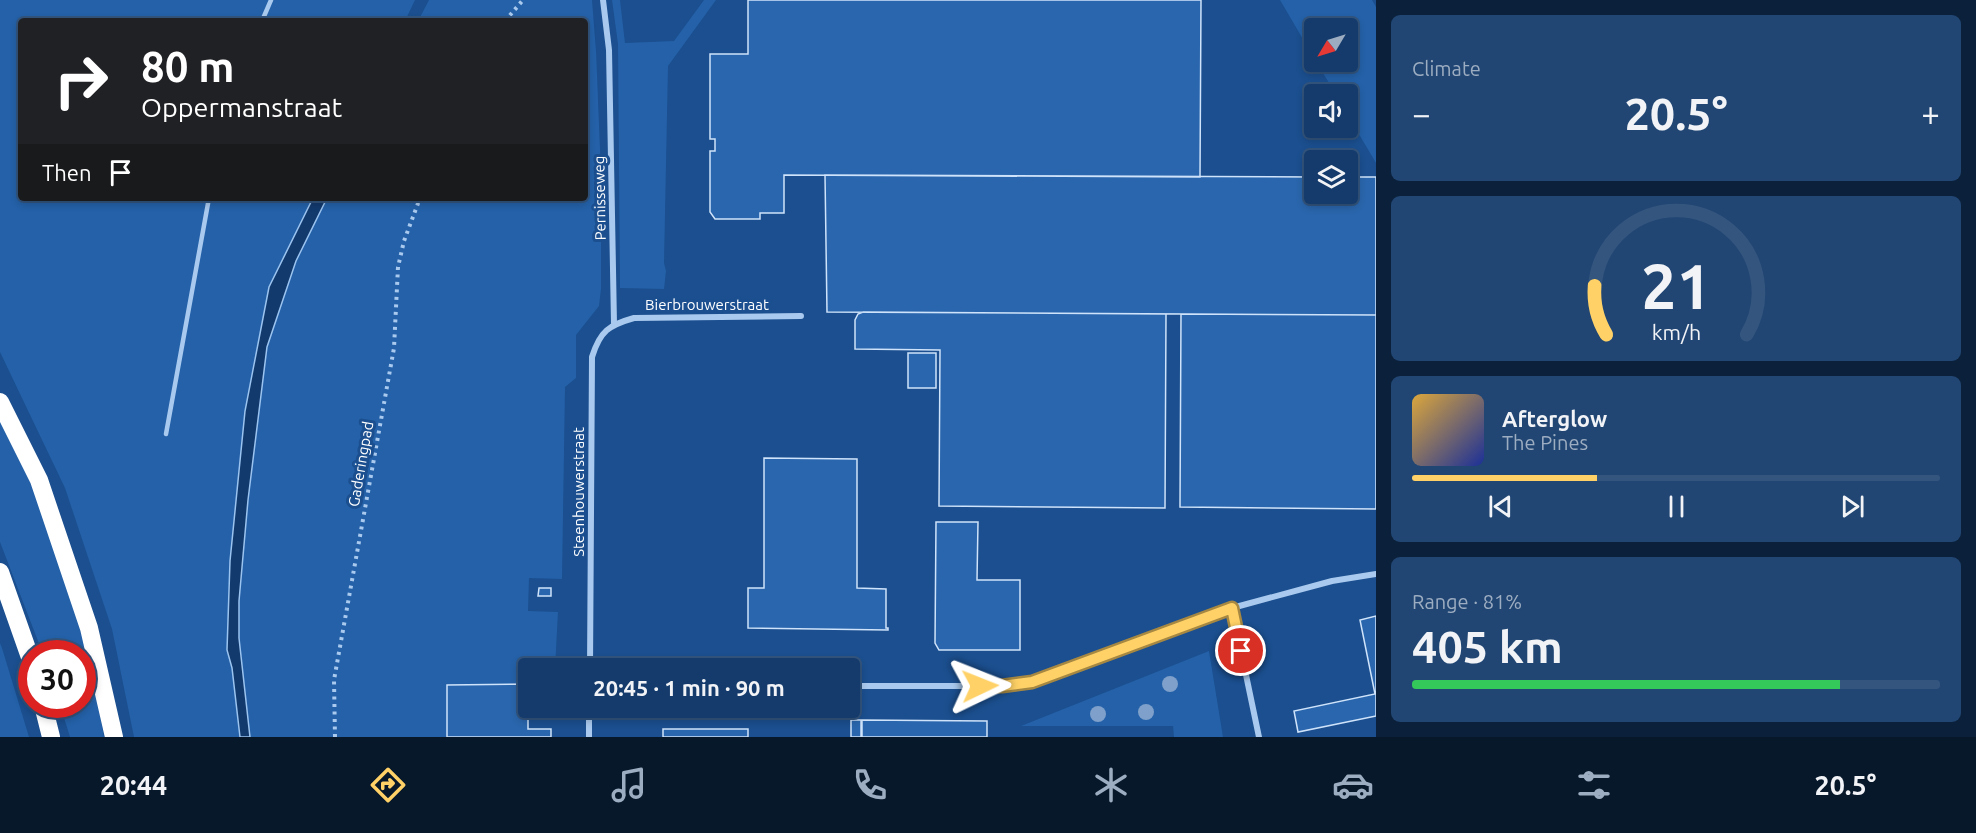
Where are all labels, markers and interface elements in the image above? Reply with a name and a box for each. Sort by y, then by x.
north arrow [1304,18,1358,72]
map controls [1304,18,1358,204]
icon: right [42,42,120,120]
text: 80 m [141,43,235,90]
text: Climate [1412,57,1481,80]
button: sound [1304,84,1358,138]
text: 20.5° [1624,88,1728,139]
text: Oppermanstraat [141,92,342,122]
text: − [1412,95,1431,132]
text: + [1921,95,1940,132]
button: layers [1304,150,1358,204]
icon: arrive [104,156,137,189]
street label: Pernisseweg [590,156,609,240]
text: Then [42,160,92,185]
text: 21 [1641,251,1711,321]
street label: Bierbrouwerstraat [645,296,769,313]
text: km/h [1651,321,1701,345]
text: Afterglow [1502,406,1607,431]
street label: Gaderingpad [345,420,376,508]
street label: Steenhouwerstraat [570,427,587,557]
text: The Pines [1502,431,1588,454]
icon: previous [1484,490,1517,523]
icon: pause [1660,490,1693,523]
icon: next [1836,490,1869,523]
text: Range · 81% [1412,590,1522,613]
text: 405 km [1412,621,1563,672]
pin [1215,625,1266,676]
icon: arrive [1224,634,1257,667]
speed limit sign: 30 [18,640,96,718]
position arrow [948,654,1012,718]
text: 20:45 · 1 min · 90 m [593,675,785,700]
icon: directions [367,764,409,806]
icon: music [608,764,650,806]
icon: phone [849,764,891,806]
icon: climate [1090,764,1132,806]
icon: car [1332,764,1374,806]
icon: filters [1573,764,1615,806]
text: 20:44 [100,770,167,800]
text: 20.5° [1814,770,1876,800]

